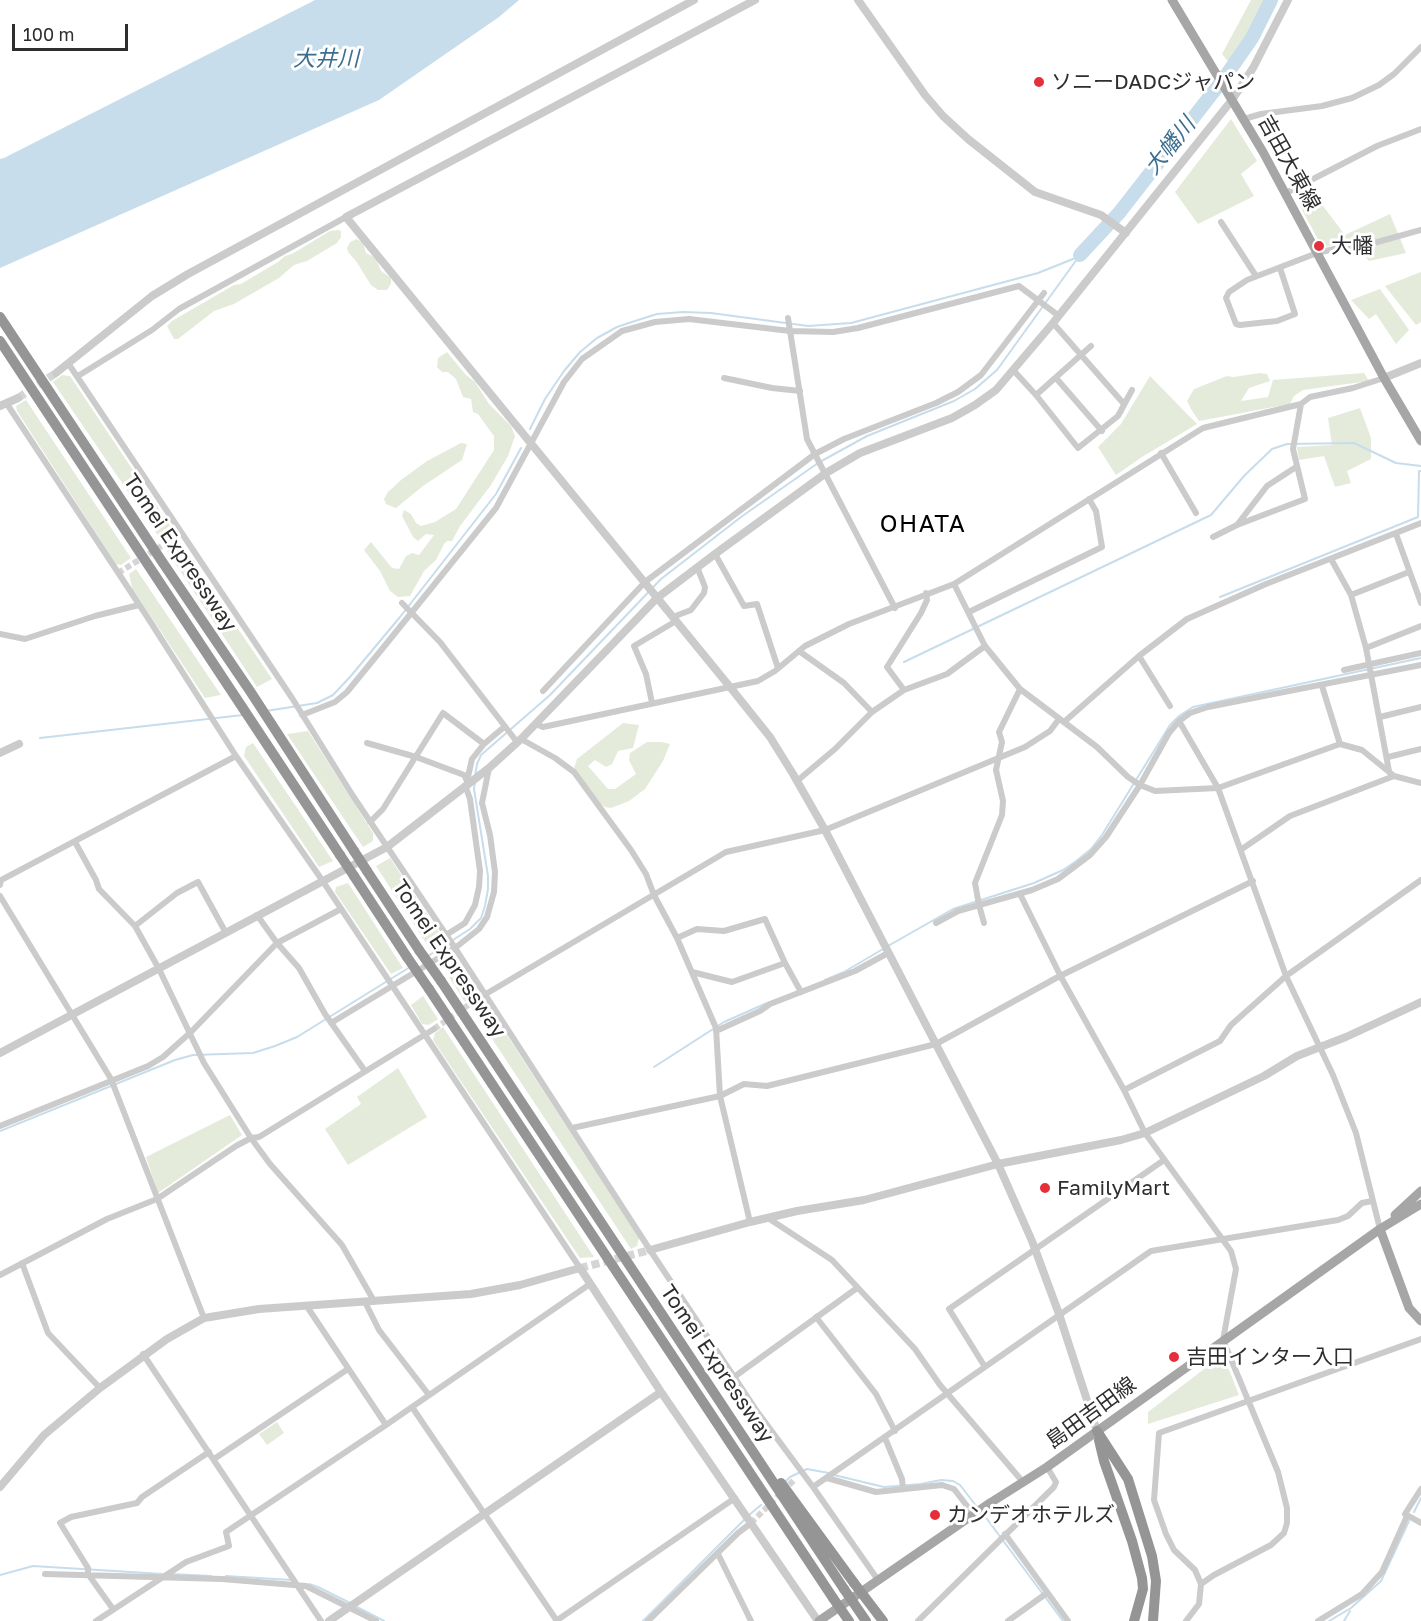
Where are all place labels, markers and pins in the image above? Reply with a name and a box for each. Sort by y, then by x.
place label: ソニーDADCジャパン [1051,69,1255,95]
marker: ソニーDADCジャパン [1032,75,1046,89]
place label: 大幡 [1331,233,1373,259]
marker: 大幡 [1312,239,1326,253]
place label: FamilyMart [1057,1175,1170,1201]
marker: FamilyMart [1038,1181,1052,1195]
place label: 吉田インター入口 [1186,1344,1354,1370]
marker: 吉田インター入口 [1167,1350,1181,1364]
place label: カンデオホテルズ [947,1502,1115,1528]
marker: カンデオホテルズ [928,1508,942,1522]

